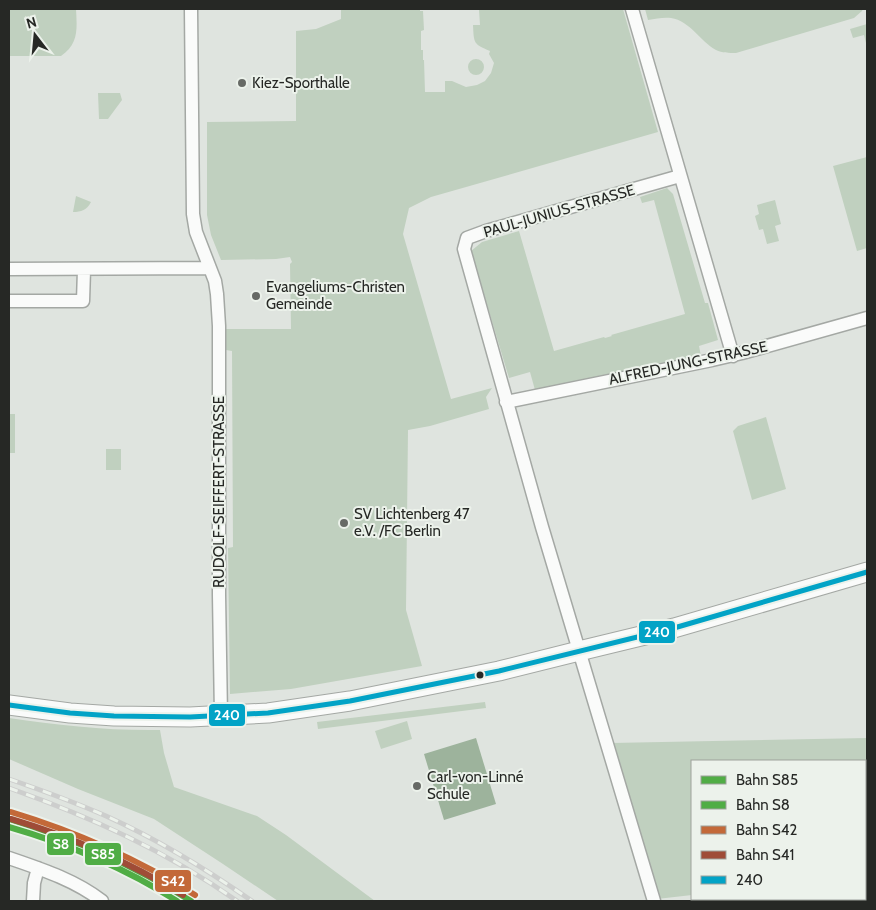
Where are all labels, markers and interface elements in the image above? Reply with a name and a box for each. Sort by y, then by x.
north arrow [10,10,60,60]
text: N [24,12,39,33]
place label: Kiez-Sporthalle [252,74,350,92]
marker: Kiez-Sporthalle [236,77,248,89]
street label: PAUL-JUNIUS-STRASSE [481,181,637,241]
place label: Evangeliums-Christen Gemeinde [266,278,405,313]
marker: Evangeliums-Christen Gemeinde [250,290,262,302]
street label: ALFRED-JUNG-STRASSE [607,337,769,389]
street label: RUDOLF-SEIFFERT-STRASSE [210,396,228,588]
place label: SV Lichtenberg 47 e.V. /FC Berlin [354,505,470,540]
marker: SV Lichtenberg 47 e.V. /FC Berlin [338,517,350,529]
line badge: 240 [638,620,676,644]
text: 240 [644,623,670,641]
unlabelled marker [475,670,485,680]
line badge: 240 [208,703,246,727]
text: 240 [214,706,240,724]
legend [691,760,866,900]
place label: Carl-von-Linné Schule [427,768,524,803]
text: Bahn S85 [736,771,798,789]
marker: Carl-von-Linné Schule [411,780,423,792]
text: Bahn S8 [736,796,790,814]
text: Bahn S42 [736,821,797,839]
line badge: S8 [46,832,75,856]
text: S8 [53,835,69,853]
line badge: S85 [84,842,122,866]
text: S85 [91,845,115,863]
text: Bahn S41 [736,846,794,864]
line badge: S42 [154,869,192,893]
text: 240 [736,871,763,889]
text: S42 [161,872,185,890]

